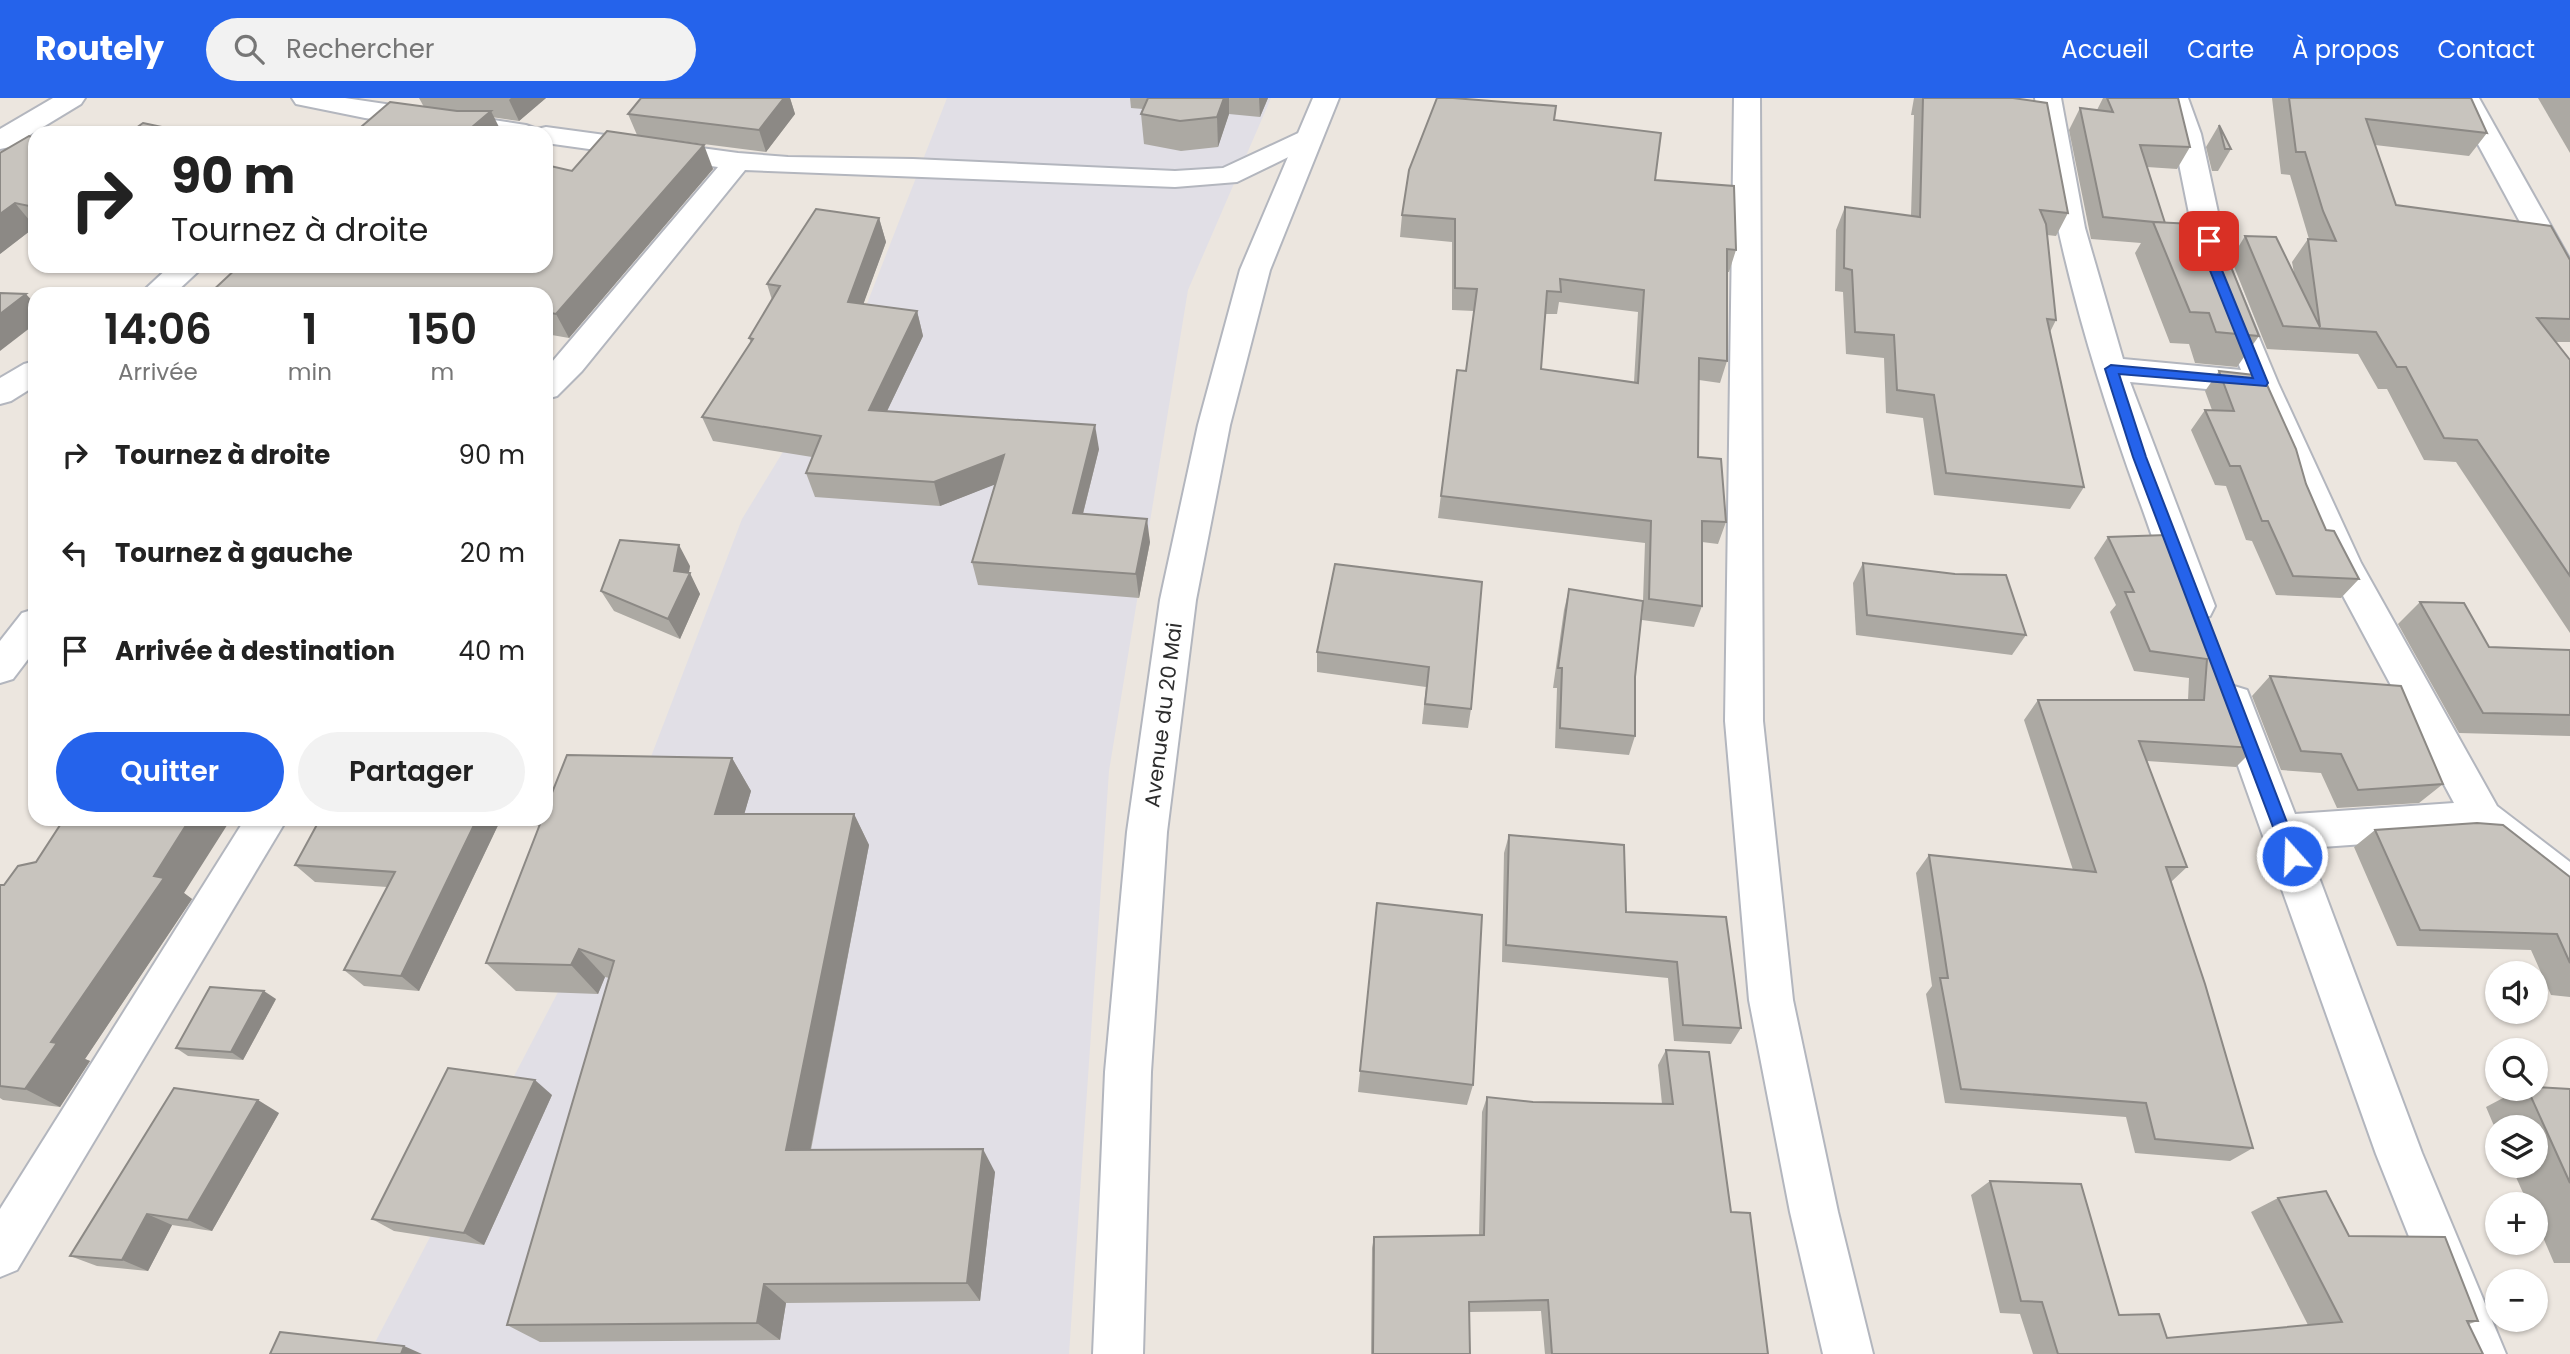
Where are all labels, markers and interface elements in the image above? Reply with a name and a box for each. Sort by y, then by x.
search box [206,18,696,81]
text: Routely [35,25,164,72]
icon: search [230,30,268,68]
text: Rechercher [286,31,435,67]
text: Accueil [2062,33,2149,66]
text: Carte [2187,33,2254,66]
text: À propos [2292,33,2399,66]
text: Contact [2437,33,2535,66]
text: 90 m [171,142,295,210]
icon: right [56,154,147,245]
text: Tournez à droite [171,207,428,252]
pin [2179,211,2239,271]
icon: arrive [2190,222,2228,260]
text: 14:06 [104,300,212,359]
text: 1 [302,300,317,359]
text: 150 [408,300,477,359]
text: Arrivée [118,356,198,388]
text: min [288,356,332,388]
text: m [431,356,454,388]
icon: right [56,436,94,474]
text: Tournez à droite [115,437,330,473]
text: 90 m [459,437,525,473]
icon: left [56,534,94,572]
text: Tournez à gauche [115,535,353,571]
text: 20 m [460,535,525,571]
street label: Avenue du 20 Mai [1137,621,1189,809]
icon: arrive [56,632,94,670]
text: Arrivée à destination [115,633,395,669]
text: 40 m [459,633,525,669]
button: Quitter [56,732,284,812]
button: Partager [298,732,525,812]
position arrow [2255,819,2329,893]
map controls [2485,961,2548,1332]
button: sound [2485,961,2548,1024]
button: search [2485,1038,2548,1101]
button: layers [2485,1115,2548,1178]
button: + [2485,1192,2548,1255]
button: − [2485,1269,2548,1332]

